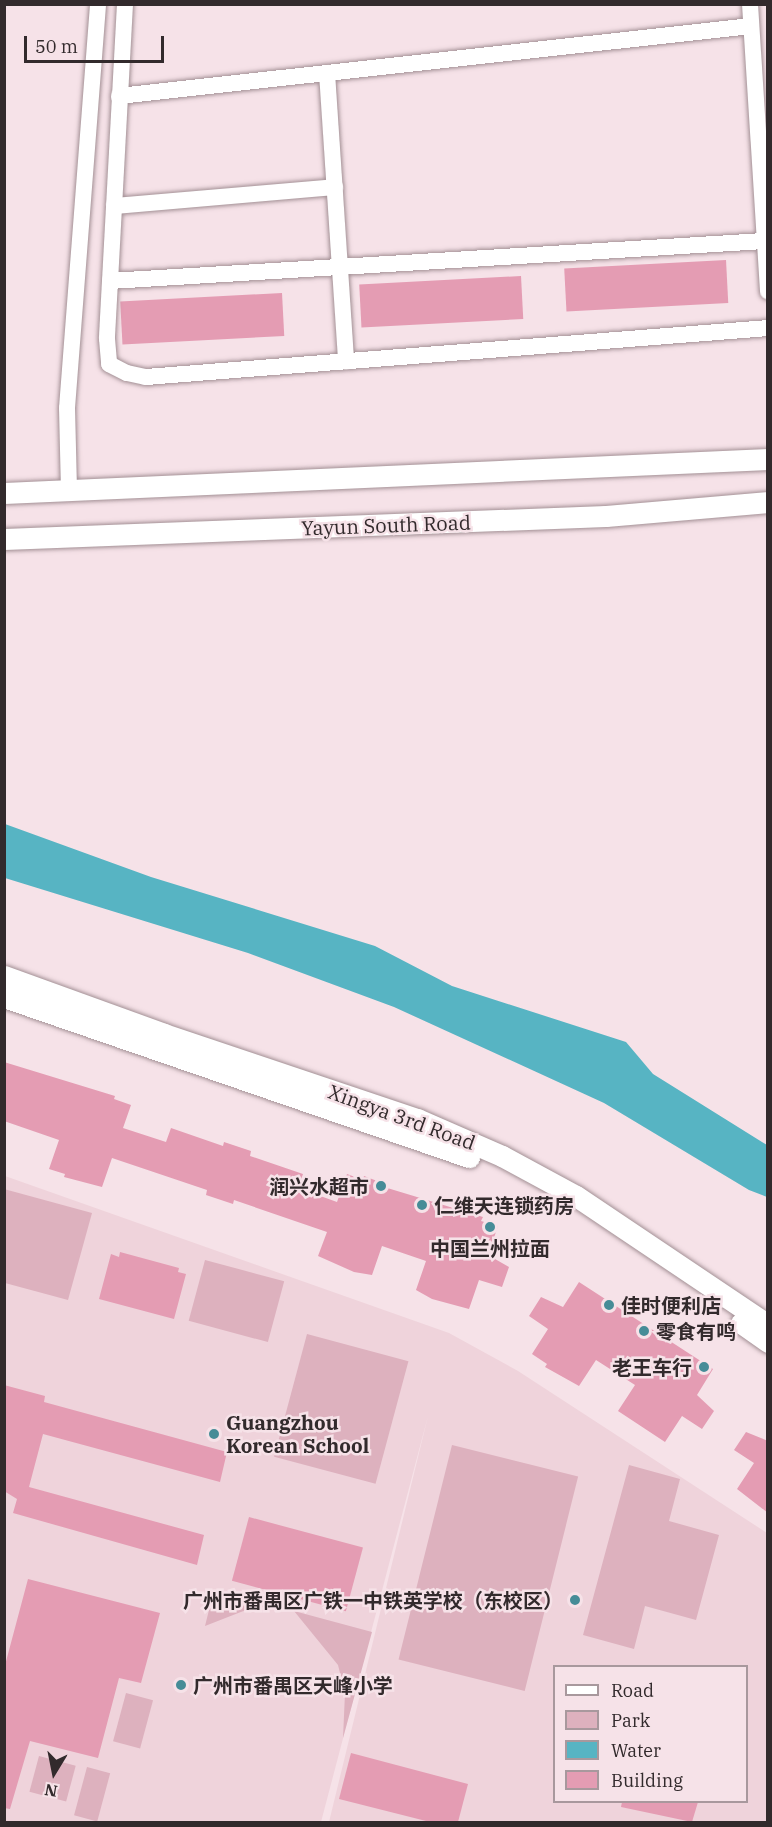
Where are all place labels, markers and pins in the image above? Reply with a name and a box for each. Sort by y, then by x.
place label: 润兴水超市 [269,1174,369,1198]
marker: 润兴水超市 [374,1179,388,1193]
place label: 仁维天连锁药房 [434,1193,574,1217]
marker: 仁维天连锁药房 [415,1198,429,1212]
marker: 中国兰州拉面 [483,1220,497,1234]
place label: 中国兰州拉面 [430,1236,550,1260]
place label: 佳时便利店 [621,1293,721,1317]
marker: 佳时便利店 [602,1298,616,1312]
place label: 零食有鸣 [656,1319,736,1343]
marker: 零食有鸣 [637,1324,651,1338]
place label: 老王车行 [612,1355,692,1379]
marker: 老王车行 [697,1360,711,1374]
place label: Guangzhou Korean School [226,1410,369,1457]
marker: Guangzhou Korean School [207,1427,221,1441]
place label: 广州市番禺区广铁一中铁英学校（东校区） [183,1588,563,1612]
marker: 广州市番禺区广铁一中铁英学校（东校区） [568,1593,582,1607]
place label: 广州市番禺区天峰小学 [193,1673,393,1697]
marker: 广州市番禺区天峰小学 [174,1678,188,1692]

